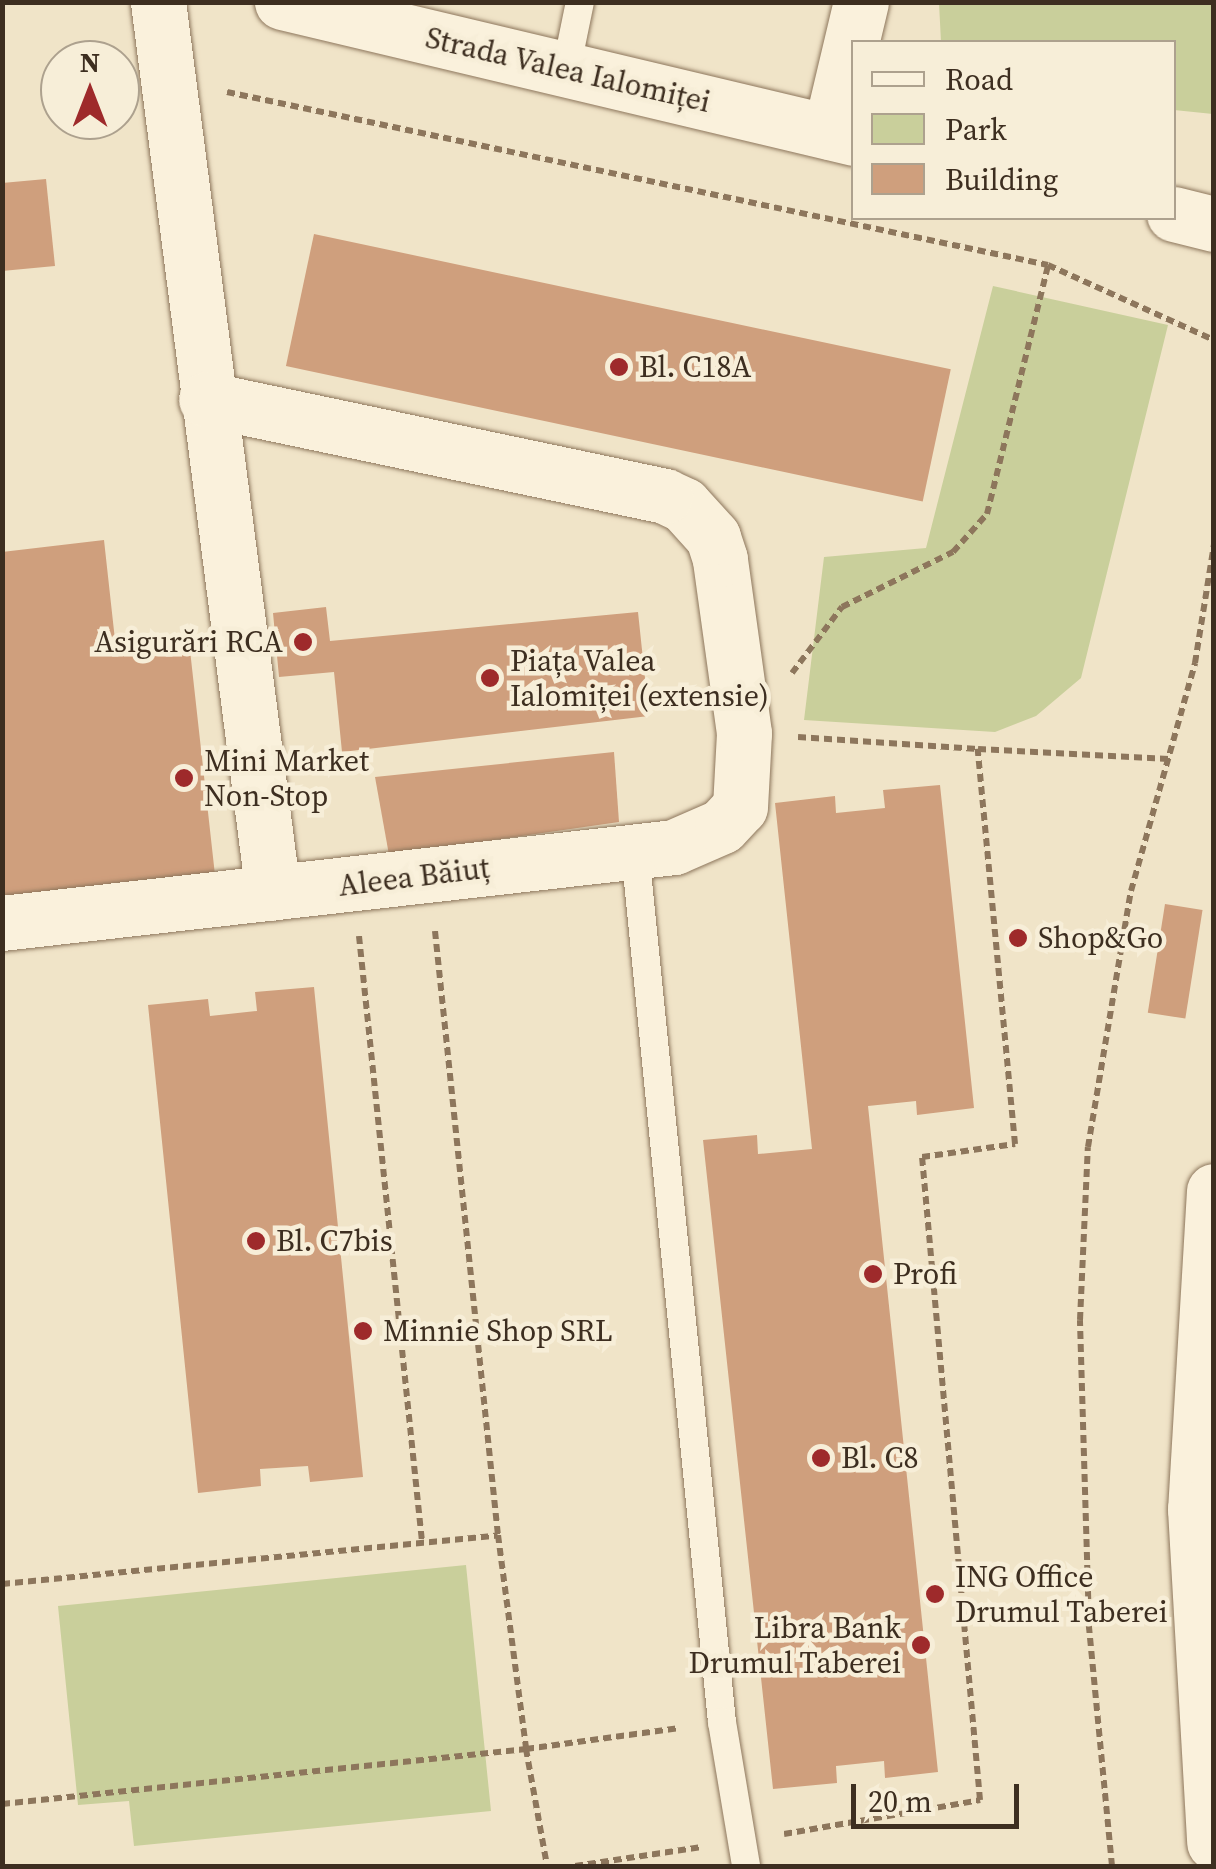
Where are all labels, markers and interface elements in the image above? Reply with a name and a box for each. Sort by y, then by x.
street label: Strada Valea Ialomiței [422,20,714,120]
north arrow [40,40,140,140]
legend [851,40,1176,220]
text: N [80,43,100,81]
text: Road [945,59,1013,100]
text: Park [945,109,1007,150]
text: Building [945,159,1058,200]
place label: Bl. C18A [639,349,751,385]
marker: Bl. C18A [608,356,630,378]
place label: Asigurări RCA [94,624,283,660]
marker: Asigurări RCA [292,631,314,653]
place label: Piața Valea Ialomiței (extensie) [510,643,769,714]
marker: Piața Valea Ialomiței (extensie) [479,667,501,689]
place label: Mini Market Non-Stop [204,743,369,814]
marker: Mini Market Non-Stop [173,767,195,789]
street label: Aleea Băiuț [337,850,491,904]
place label: Shop&Go [1038,920,1163,956]
marker: Shop&Go [1007,927,1029,949]
place label: Bl. C7bis [276,1223,393,1259]
marker: Bl. C7bis [245,1230,267,1252]
place label: Profi [893,1256,957,1292]
marker: Profi [862,1263,884,1285]
place label: Minnie Shop SRL [383,1313,613,1349]
marker: Minnie Shop SRL [352,1320,374,1342]
place label: Bl. C8 [841,1440,918,1476]
marker: Bl. C8 [810,1447,832,1469]
place label: ING Office Drumul Taberei [955,1559,1168,1630]
marker: ING Office Drumul Taberei [924,1583,946,1605]
place label: Libra Bank Drumul Taberei [688,1610,901,1680]
marker: Libra Bank Drumul Taberei [910,1634,932,1656]
scale bar [856,1764,1024,1826]
text: 20 m [868,1781,932,1822]

